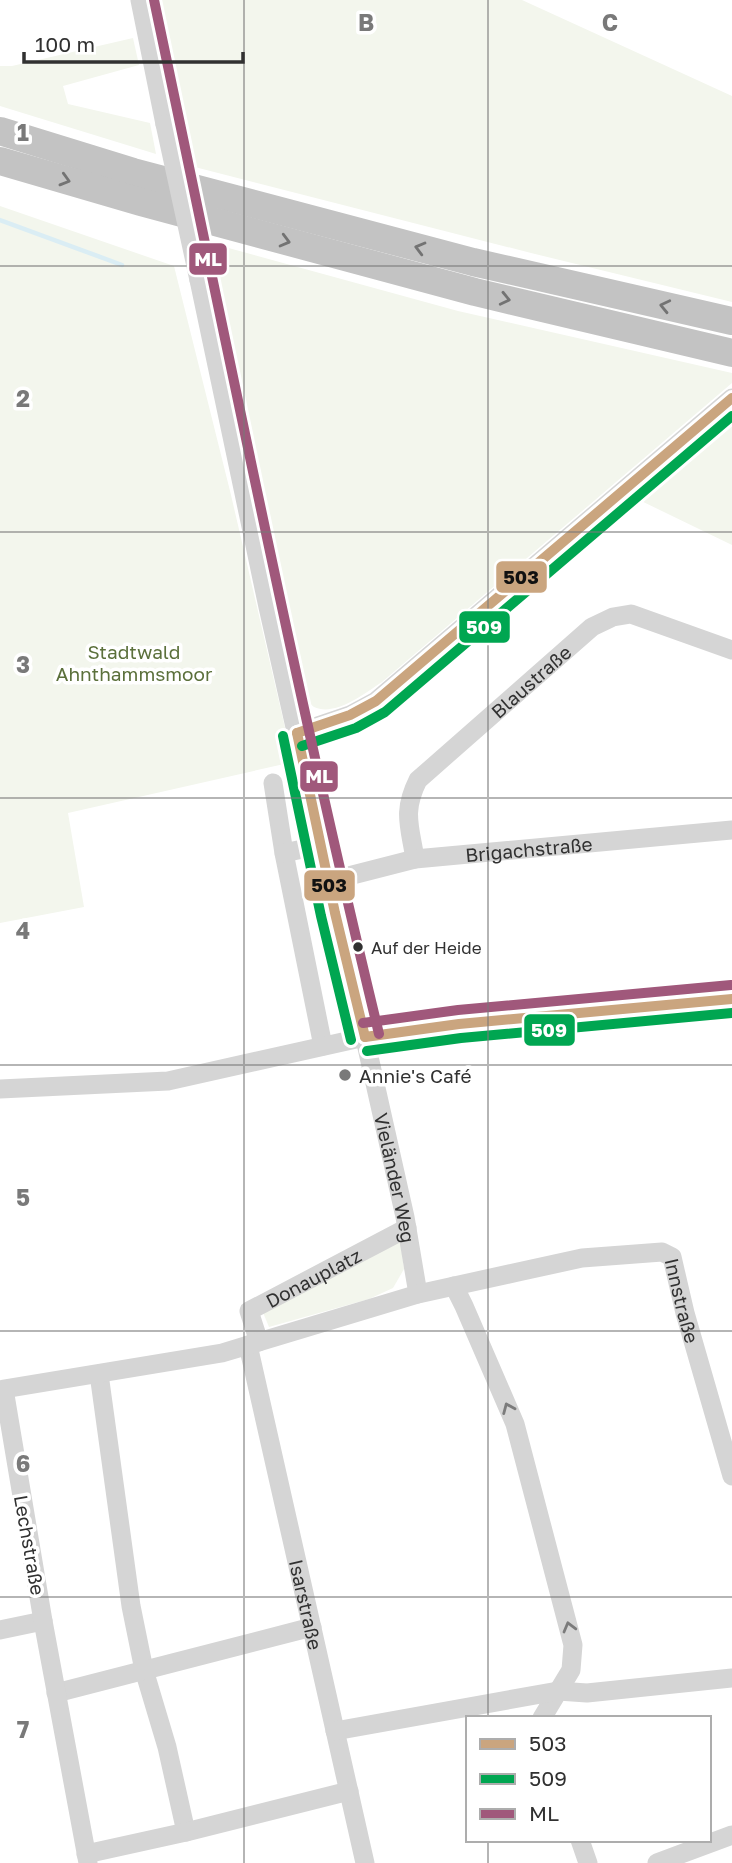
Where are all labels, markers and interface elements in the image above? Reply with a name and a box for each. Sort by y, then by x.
text: B [358,8,374,36]
text: C [602,8,618,36]
scale bar [24,21,243,65]
text: 100 m [35,31,95,57]
text: 1 [17,118,29,146]
one-way arrow [59,171,71,186]
one-way arrow [279,233,291,247]
line badge: ML [188,242,228,276]
one-way arrow [414,242,426,256]
text: ML [194,247,222,270]
one-way arrow [499,291,511,305]
one-way arrow [660,300,672,315]
text: 2 [16,384,30,412]
line badge: 503 [495,560,548,594]
text: 503 [503,565,539,588]
line badge: 509 [458,610,511,644]
text: 509 [466,615,502,638]
park label: Stadtwald Ahnthammsmoor [56,640,213,685]
street label: Blaustraße [486,640,575,722]
text: 3 [16,650,30,678]
line badge: ML [299,760,339,793]
text: ML [305,764,333,787]
street label: Brigachstraße [464,831,593,866]
line badge: 503 [303,869,356,902]
text: 503 [311,873,347,896]
text: 4 [16,916,30,944]
place label: Auf der Heide [371,937,482,958]
marker: Auf der Heide [351,940,365,954]
line badge: 509 [523,1013,576,1047]
text: 509 [531,1018,567,1041]
place label: Annie's Café [359,1064,471,1087]
marker: Annie's Café [337,1067,353,1083]
street label: Vieländer Weg [370,1110,421,1244]
text: 5 [16,1183,30,1211]
street label: Donauplatz [261,1243,365,1312]
street label: Innstraße [661,1255,705,1346]
one-way arrow [503,1403,517,1415]
text: 6 [16,1449,30,1477]
street label: Lechstraße [10,1493,50,1597]
street label: Isarstraße [285,1557,328,1652]
one-way arrow [563,1622,577,1634]
text: 7 [17,1715,29,1743]
legend [466,1716,711,1842]
text: 503 [529,1730,567,1756]
text: 509 [529,1765,567,1791]
text: ML [529,1800,559,1826]

